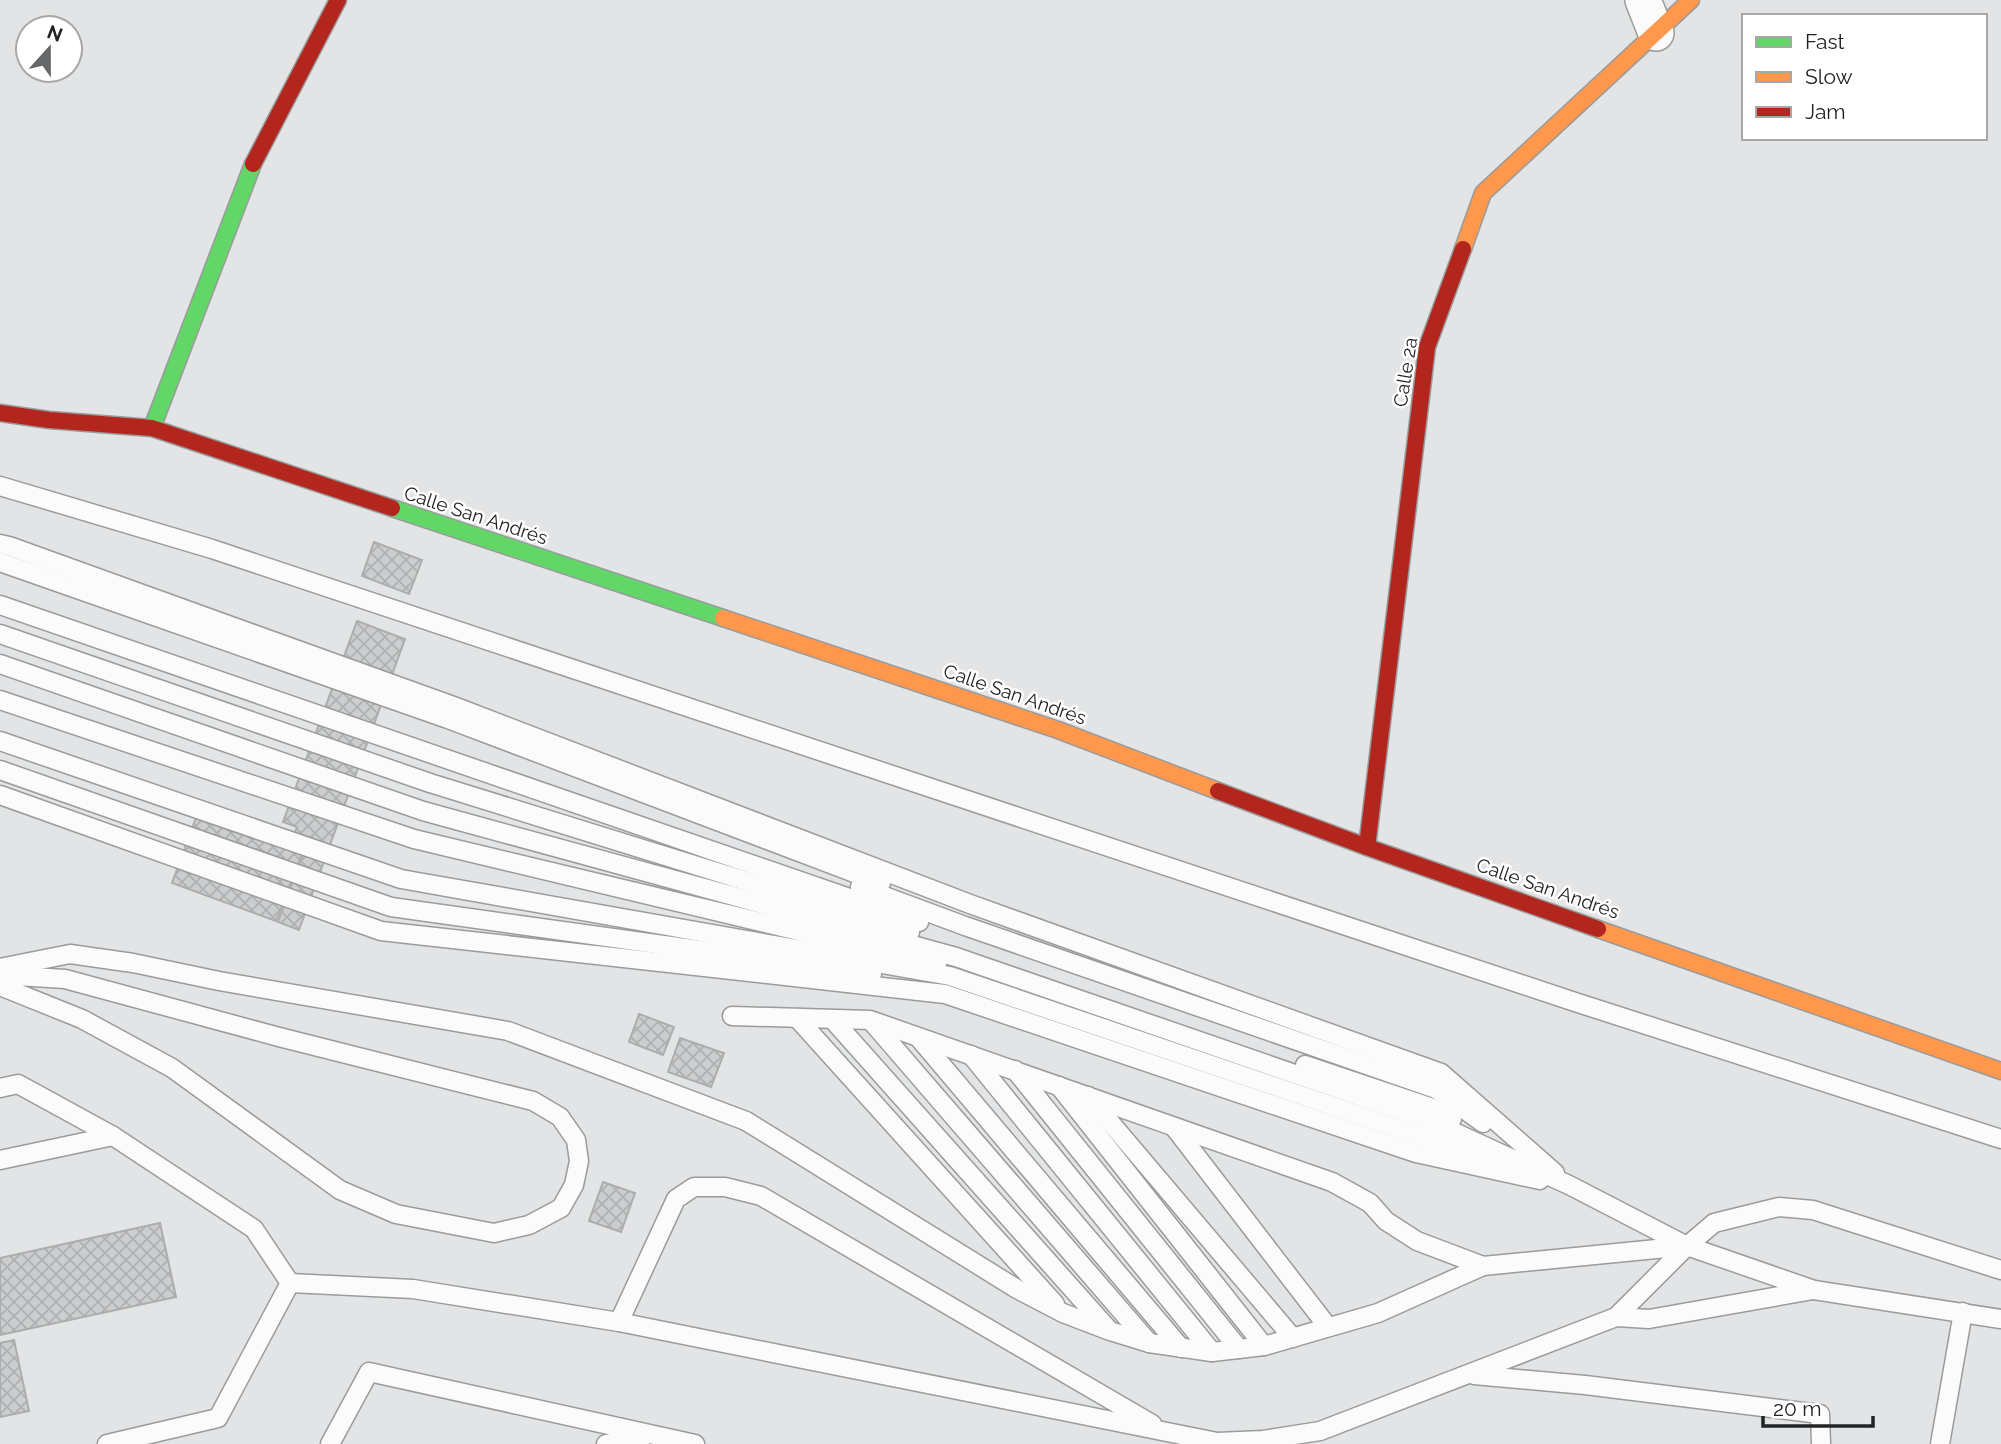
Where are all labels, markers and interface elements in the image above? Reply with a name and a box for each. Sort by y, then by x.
north arrow [14,14,84,84]
legend [1742,14,1987,140]
text: N [44,20,66,46]
text: Fast [1805,29,1845,54]
text: Slow [1805,64,1853,89]
text: Jam [1805,99,1846,124]
street label: Calle 2a [1389,336,1421,408]
street label: Calle San Andrés [402,481,550,549]
street label: Calle San Andrés [941,659,1089,729]
street label: Calle San Andrés [1474,853,1622,923]
scale bar [1763,1384,1873,1428]
text: 20 m [1773,1396,1821,1421]

